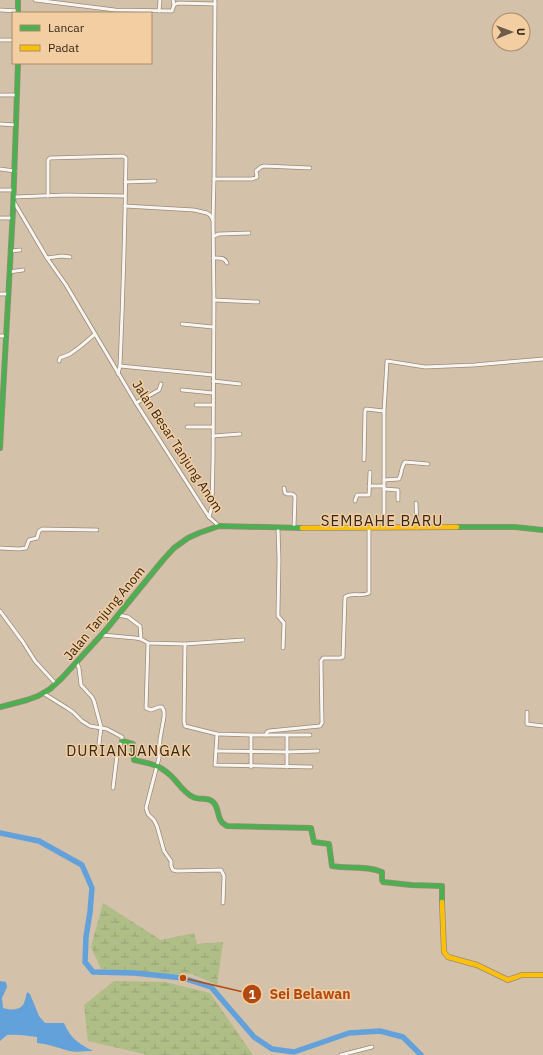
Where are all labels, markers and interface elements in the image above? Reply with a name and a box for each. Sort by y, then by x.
legend [12,12,152,64]
north arrow [491,12,531,52]
text: Lancar [48,20,85,35]
text: U [514,28,528,36]
text: Padat [48,40,79,55]
street label: Jalan Besar Tanjung Anom [128,377,227,516]
district label: SEMBAHE BARU [321,511,443,530]
street label: Jalan Tanjung Anom [60,563,149,664]
district label: DURIANJANGAK [66,741,192,760]
callout: Sei Belawan [242,981,359,1007]
text: Sei Belawan [269,985,351,1003]
text: 1 [248,987,256,1002]

